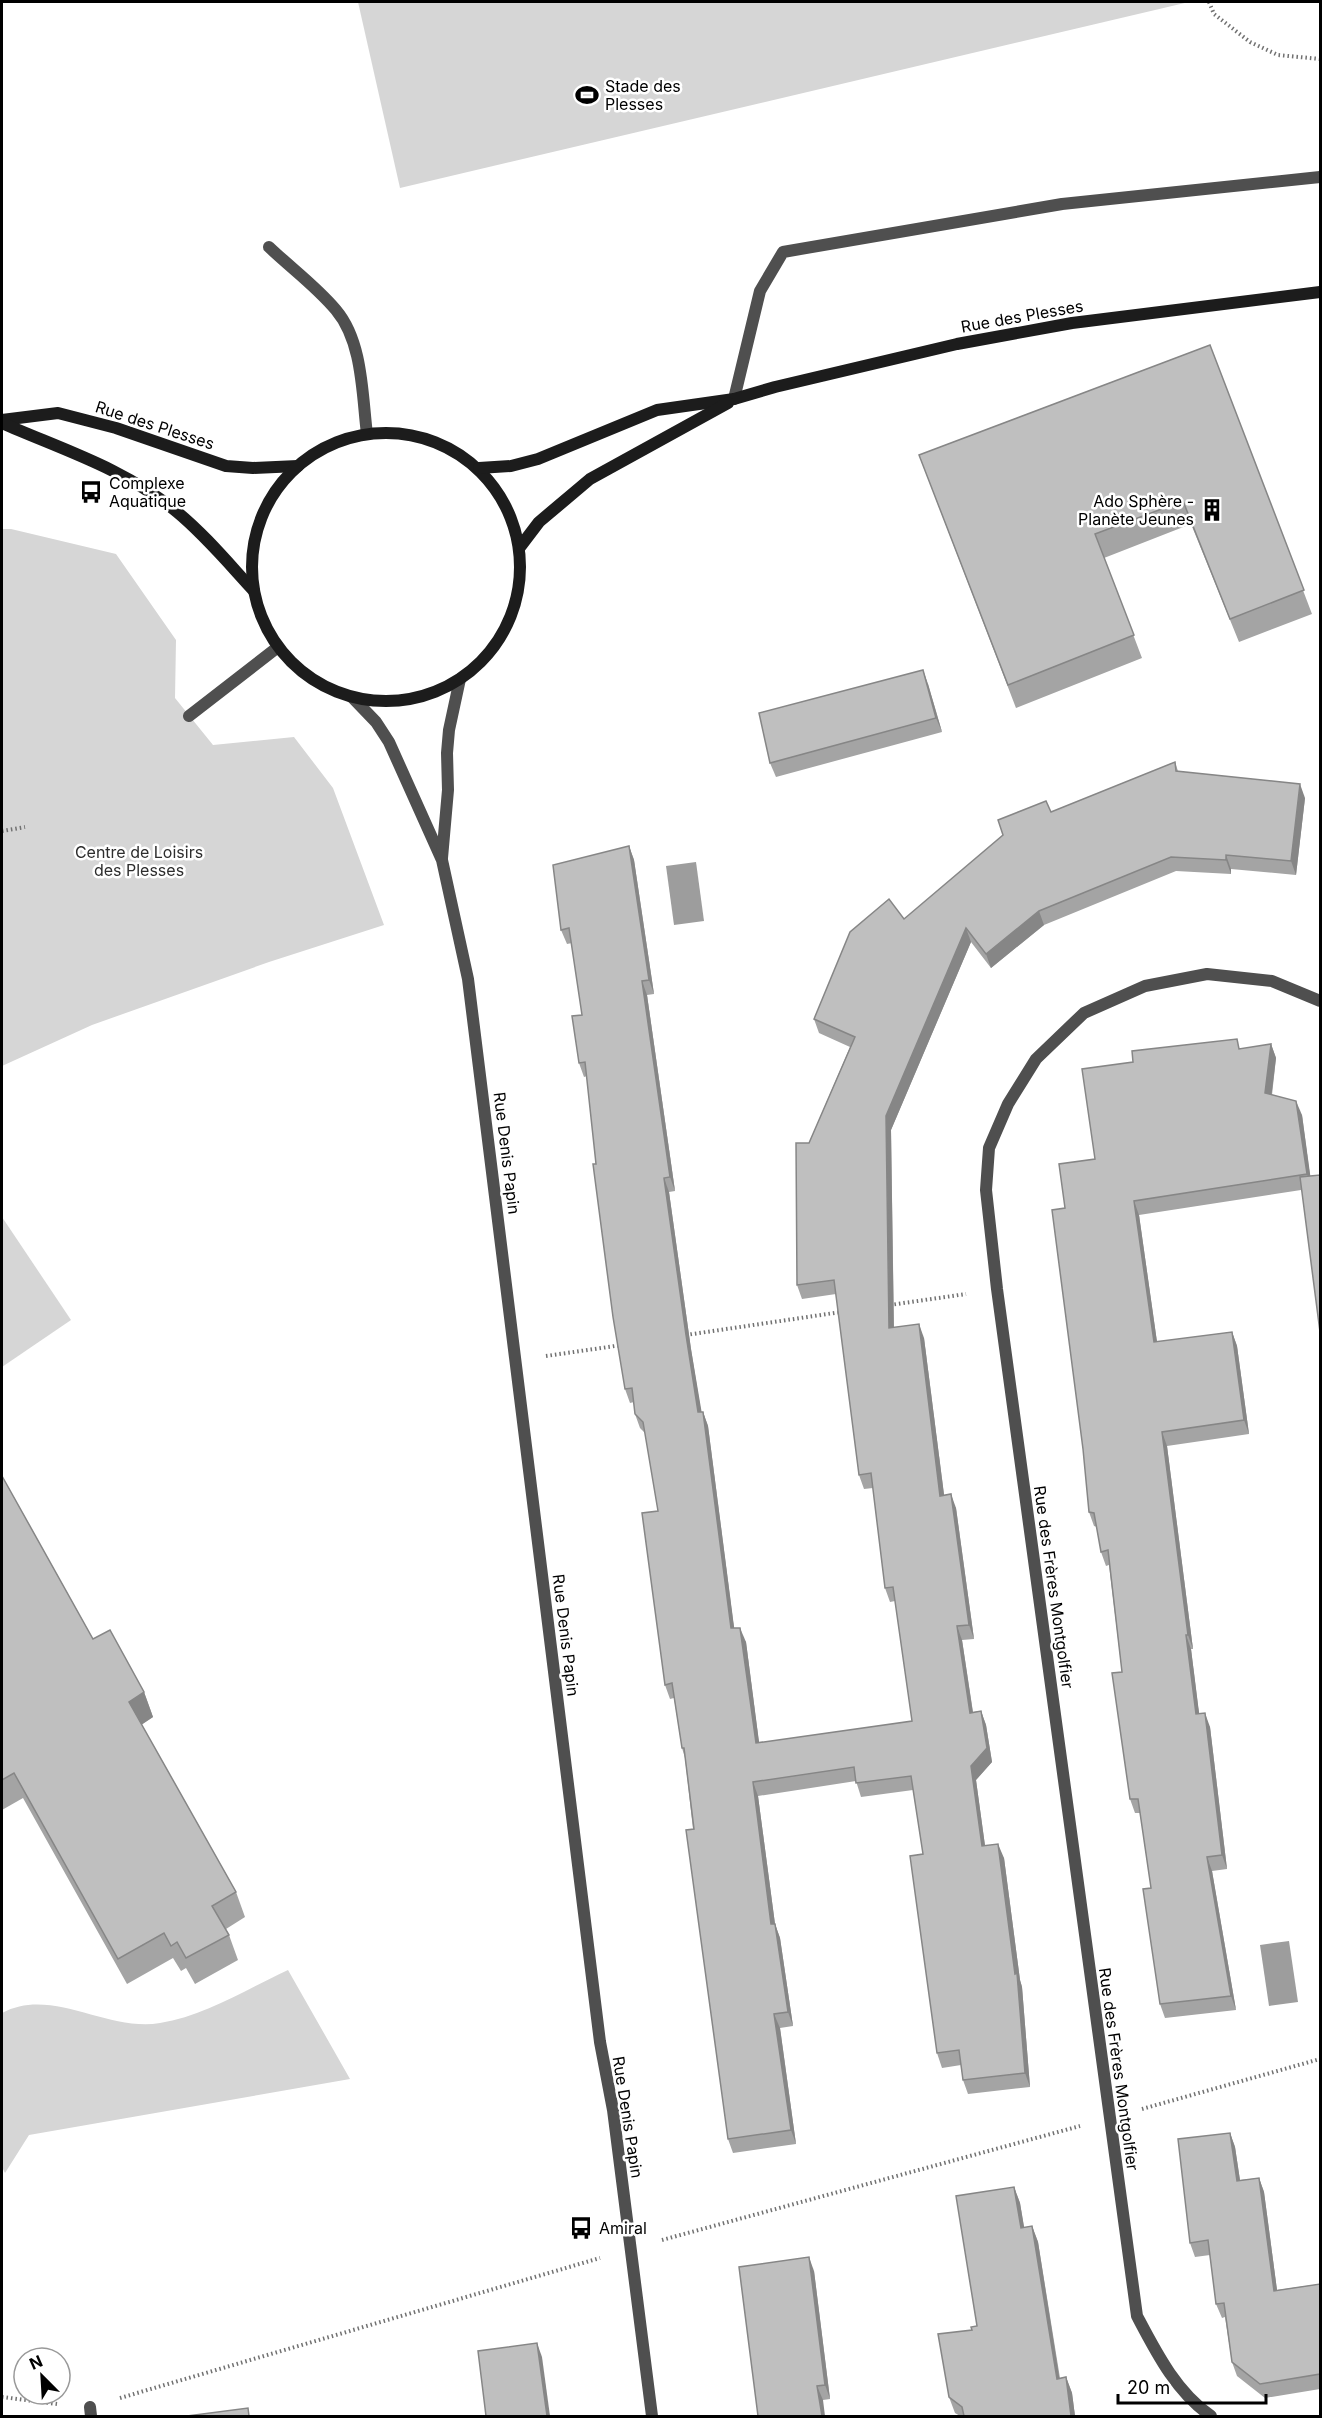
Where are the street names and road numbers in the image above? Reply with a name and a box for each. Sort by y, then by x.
street label: Rue des Plesses [959,295,1085,337]
street label: Rue des Plesses [93,396,217,454]
street label: Rue Denis Papin [490,1091,524,1215]
street label: Rue des Frères Montgolfier [1030,1484,1078,1690]
street label: Rue Denis Papin [549,1573,583,1697]
street label: Rue des Frères Montgolfier [1095,1966,1143,2172]
street label: Rue Denis Papin [608,2055,648,2179]

